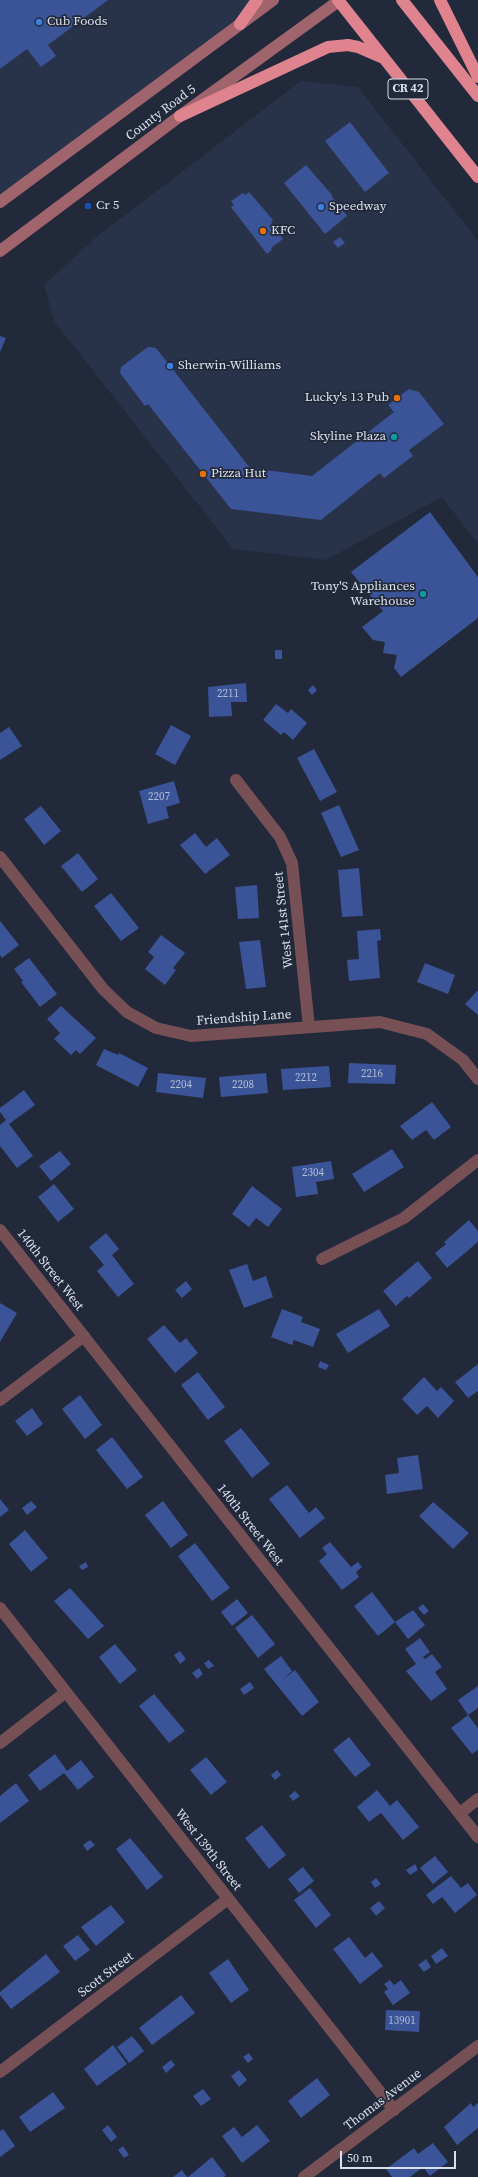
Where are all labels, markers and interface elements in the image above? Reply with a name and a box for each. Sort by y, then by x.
place label: Cub Foods [47,14,107,30]
marker: Cub Foods [34,17,44,27]
road number: CR 42 [388,79,428,99]
street label: County Road 5 [123,82,199,144]
place label: Cr 5 [96,198,119,214]
place label: Speedway [329,199,386,215]
marker: Cr 5 [83,201,93,211]
marker: Speedway [316,202,326,212]
place label: KFC [271,223,295,239]
marker: KFC [258,226,268,236]
place label: Sherwin-Williams [178,358,281,374]
marker: Sherwin-Williams [165,361,175,371]
place label: Lucky's 13 Pub [305,390,389,406]
marker: Lucky's 13 Pub [392,393,402,403]
place label: Skyline Plaza [310,429,386,445]
marker: Skyline Plaza [389,432,399,442]
place label: Pizza Hut [211,466,266,482]
marker: Pizza Hut [198,469,208,479]
place label: Tony'S Appliances Warehouse [311,579,415,610]
marker: Tony'S Appliances Warehouse [418,589,428,599]
house number: 2211 [217,687,239,701]
house number: 2207 [148,790,170,804]
street label: West 141st Street [271,871,297,969]
street label: Friendship Lane [196,1007,292,1029]
house number: 2216 [361,1067,383,1081]
house number: 2212 [295,1071,317,1085]
house number: 2204 [170,1078,192,1092]
house number: 2208 [232,1078,254,1092]
house number: 2304 [302,1166,324,1180]
street label: 140th Street West [13,1226,87,1314]
street label: 140th Street West [213,1481,287,1569]
street label: West 139th Street [171,1806,245,1894]
street label: Scott Street [75,1949,137,2001]
house number: 13901 [388,2014,416,2028]
street label: Thomas Avenue [341,2066,425,2134]
scale bar [342,2143,458,2169]
text: 50 m [347,2150,373,2166]

